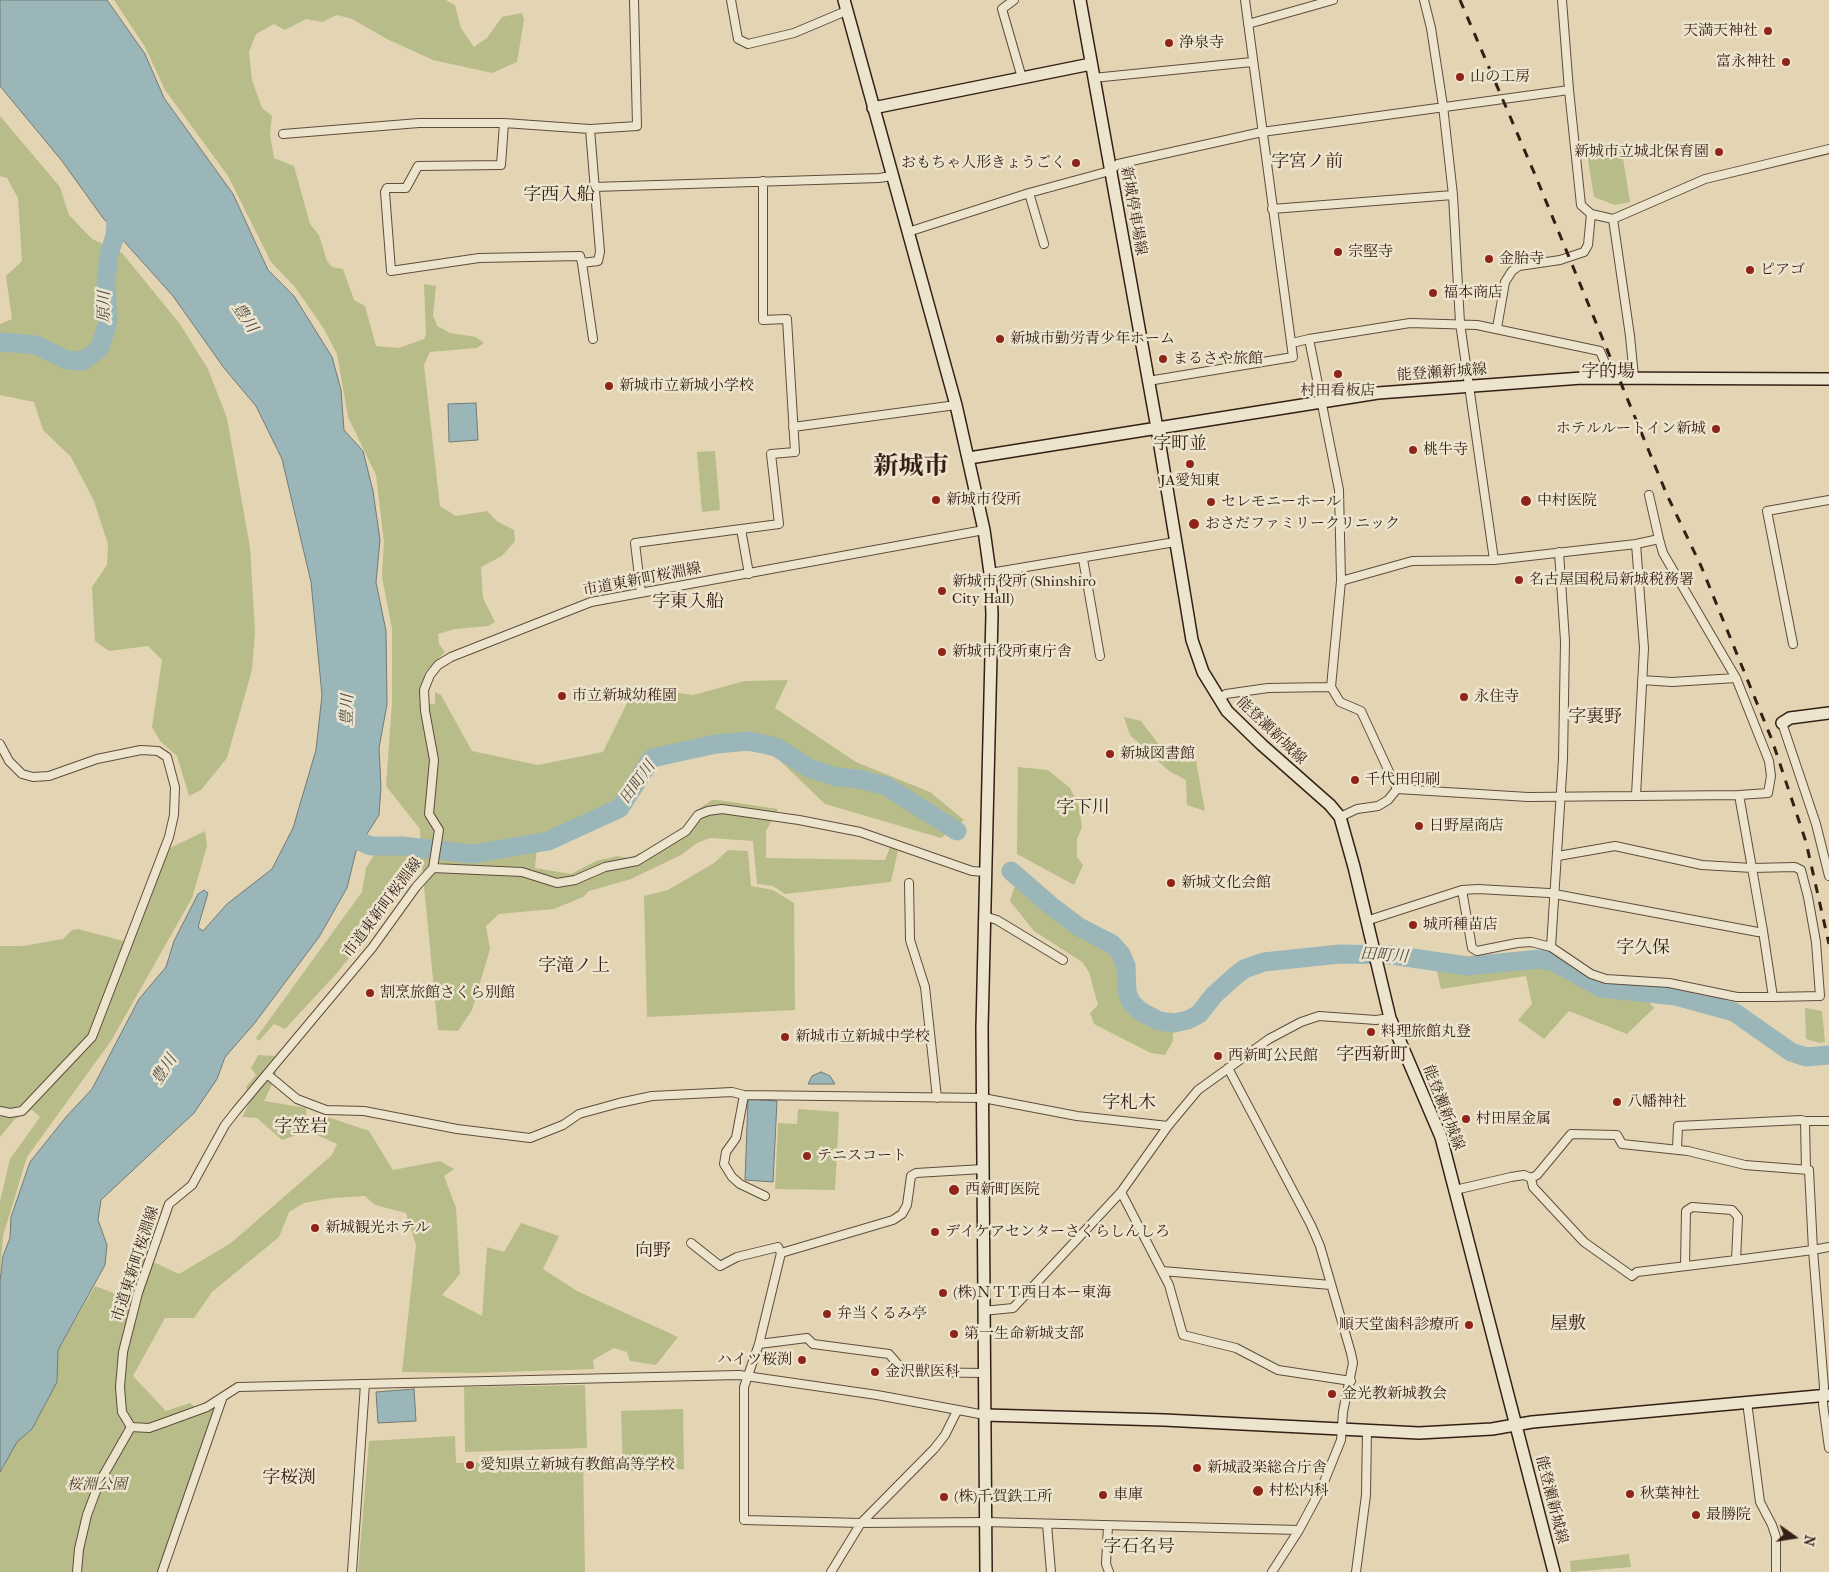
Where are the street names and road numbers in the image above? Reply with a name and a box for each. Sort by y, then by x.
street label: 新城停車場線 [1116,165,1150,257]
street label: 能登瀬新城線 [1396,361,1488,385]
street label: 市道東新町桜淵線 [581,560,703,600]
street label: 能登瀬新城線 [1232,693,1310,769]
street label: 市道東新町桜淵線 [340,855,426,961]
street label: 能登瀬新城線 [1418,1063,1468,1153]
street label: 市道東新町桜淵線 [109,1204,163,1324]
street label: 能登瀬新城線 [1531,1454,1571,1546]

